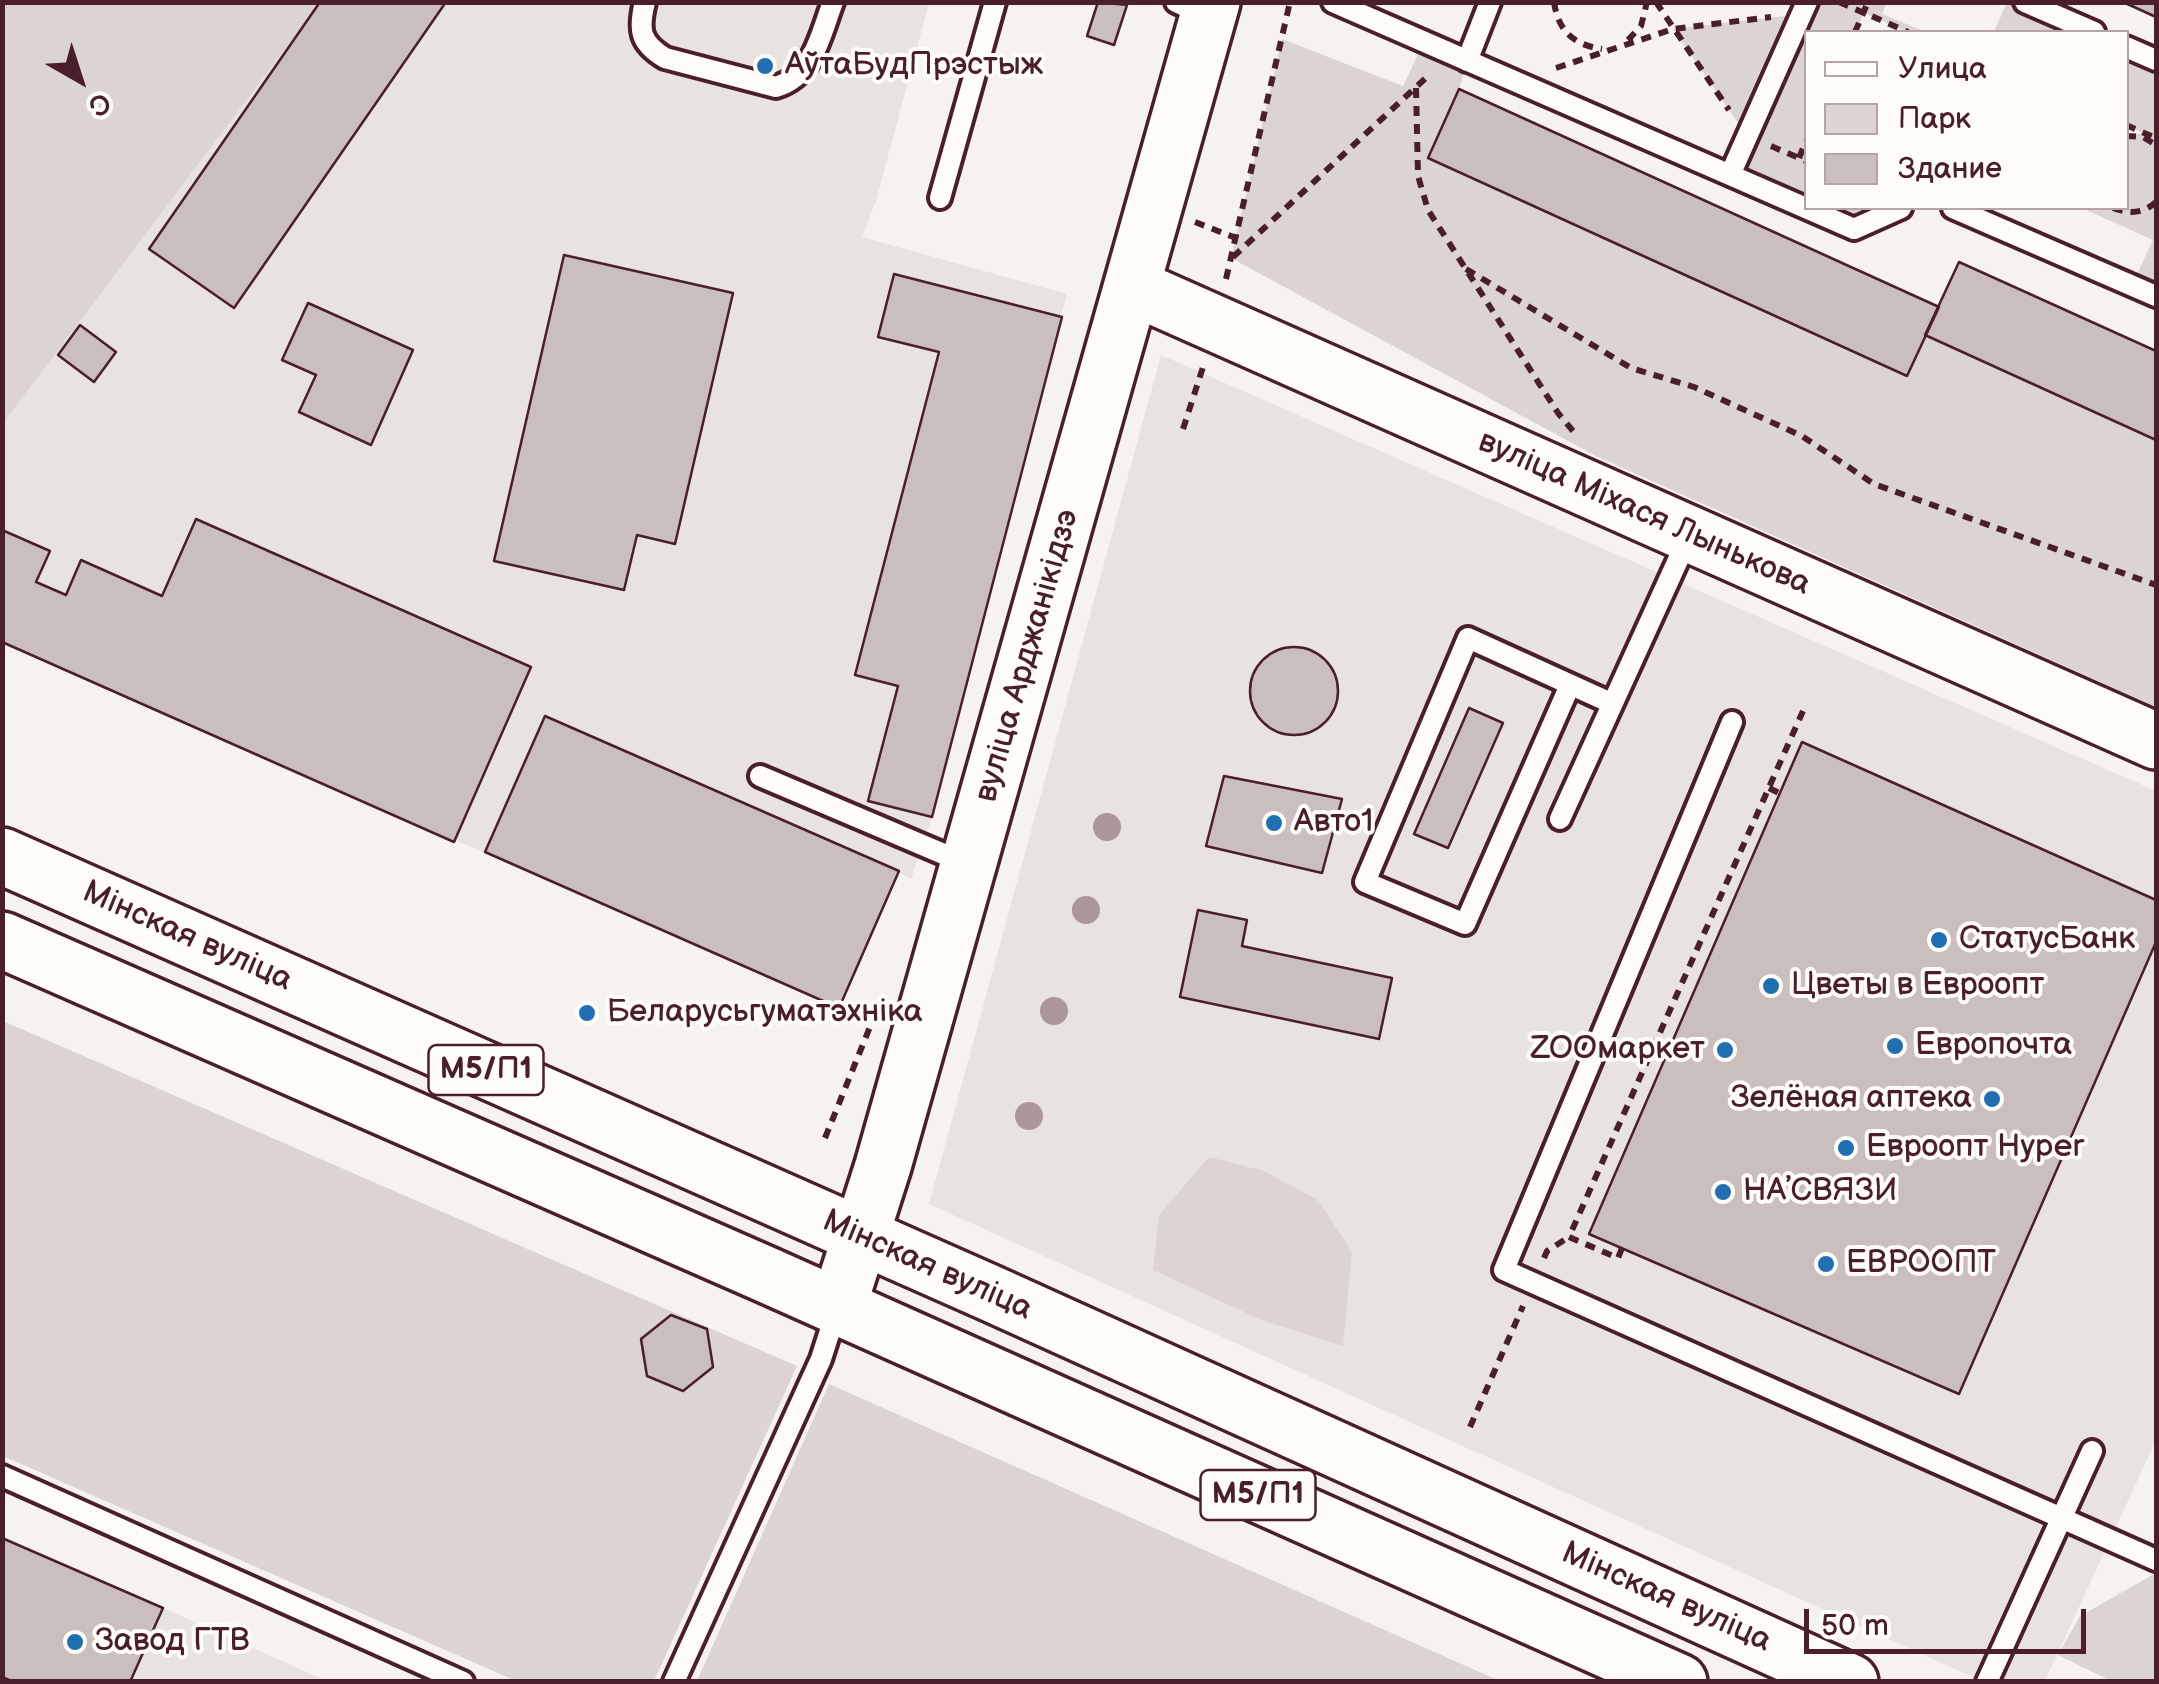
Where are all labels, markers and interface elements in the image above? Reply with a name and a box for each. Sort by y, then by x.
north arrow [30,30,130,130]
legend [1804,30,2129,210]
place label: АўтаБудПрэстыж [785,47,1043,85]
text: Улица [1898,51,1987,87]
marker: АўтаБудПрэстыж [754,55,776,77]
text: С [81,85,117,123]
text: Парк [1898,101,1971,137]
text: Здание [1898,151,2002,187]
street label: вуліца Міхася Лынькова [1472,423,1816,605]
street label: вуліца Арджанікідзэ [968,505,1088,807]
place label: Авто1 [1294,804,1373,842]
marker: Авто1 [1263,812,1285,834]
street label: Мінская вуліца [76,874,298,1000]
place label: СтатусБанк [1959,921,2135,959]
marker: СтатусБанк [1928,929,1950,951]
place label: Цветы в Евроопт [1791,967,2044,1005]
marker: Цветы в Евроопт [1760,975,1782,997]
place label: Беларусьгуматэхніка [607,994,923,1032]
marker: Беларусьгуматэхніка [576,1002,598,1024]
place label: Европочта [1915,1027,2072,1065]
place label: ZOOмаркет [1531,1031,1705,1069]
marker: Европочта [1884,1035,1906,1057]
marker: ZOOмаркет [1714,1039,1736,1061]
road number: М5/П1 [428,1045,544,1095]
place label: Зелёная аптека [1731,1080,1972,1118]
marker: Зелёная аптека [1981,1088,2003,1110]
place label: Евроопт Hyper [1866,1129,2084,1167]
marker: Евроопт Hyper [1835,1137,1857,1159]
place label: НАʼСВЯЗИ [1743,1173,1897,1211]
marker: НАʼСВЯЗИ [1712,1181,1734,1203]
street label: Мінская вуліца [816,1203,1038,1329]
place label: ЕВРООПТ [1846,1245,1996,1283]
marker: ЕВРООПТ [1815,1253,1837,1275]
road number: М5/П1 [1200,1470,1316,1520]
street label: Мінская вуліца [1555,1535,1777,1661]
scale bar [1809,1589,2092,1651]
text: 50 m [1821,1608,1889,1644]
place label: Завод ГТВ [95,1623,250,1661]
marker: Завод ГТВ [64,1631,86,1653]

